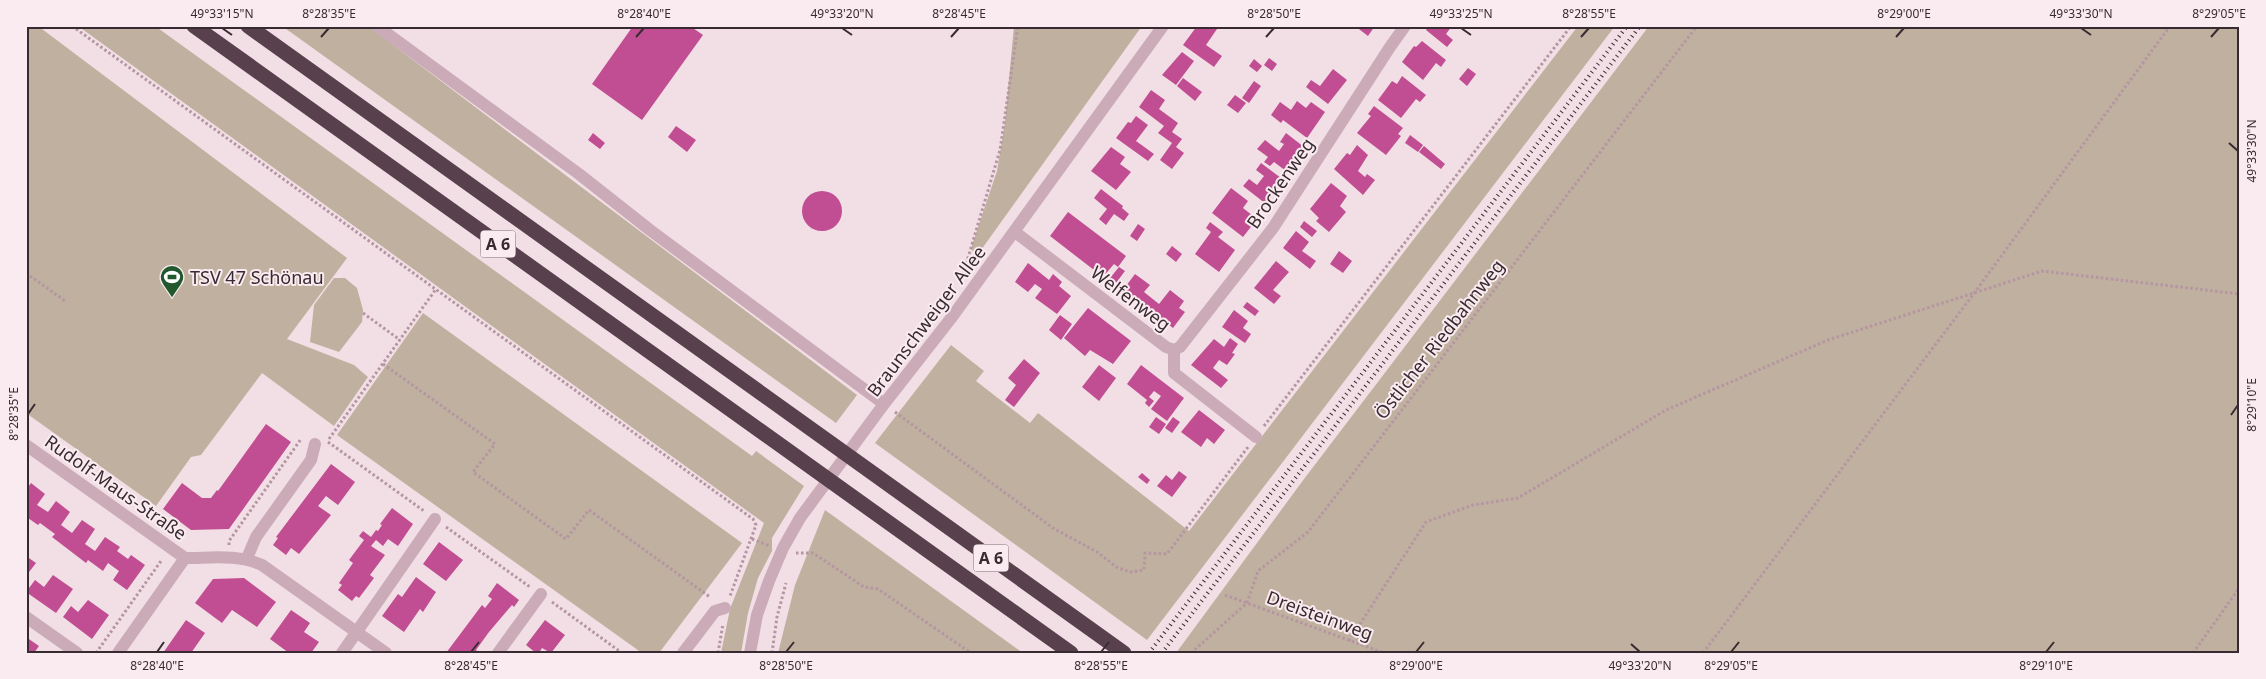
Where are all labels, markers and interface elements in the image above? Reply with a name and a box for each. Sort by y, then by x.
text: 49°33'15"N [190,5,254,22]
text: 8°28'35"E [302,5,356,22]
text: 8°28'40"E [617,5,671,22]
text: 49°33'20"N [810,5,874,22]
text: 8°28'45"E [932,5,986,22]
text: 8°28'50"E [1247,5,1301,22]
text: 49°33'25"N [1429,5,1493,22]
text: 8°28'55"E [1562,5,1616,22]
text: 8°29'00"E [1877,5,1931,22]
text: 49°33'30"N [2049,5,2113,22]
text: 8°29'05"E [2192,5,2246,22]
text: 49°33'30"N [2243,119,2260,183]
street label: Brockenweg [1241,133,1319,233]
road number: A 6 [480,230,516,258]
street label: Braunschweiger Allee [861,241,991,401]
street label: Östlicher Riedbahnweg [1369,254,1509,424]
street label: Welfenweg [1086,260,1176,336]
sports icon: TSV 47 Schönau [159,264,185,298]
place label: TSV 47 Schönau [190,265,324,289]
text: 8°29'10"E [2243,378,2260,432]
text: 8°28'35"E [5,387,22,441]
street label: Rudolf-Maus-Straße [40,429,192,545]
road number: A 6 [974,544,1008,572]
street label: Dreisteinweg [1264,585,1376,645]
text: 8°28'40"E [130,657,184,674]
text: 8°28'45"E [444,657,498,674]
text: 8°28'50"E [759,657,813,674]
text: 8°28'55"E [1074,657,1128,674]
text: 8°29'00"E [1389,657,1443,674]
text: 49°33'20"N [1608,657,1672,674]
text: 8°29'05"E [1704,657,1758,674]
text: 8°29'10"E [2019,657,2073,674]

